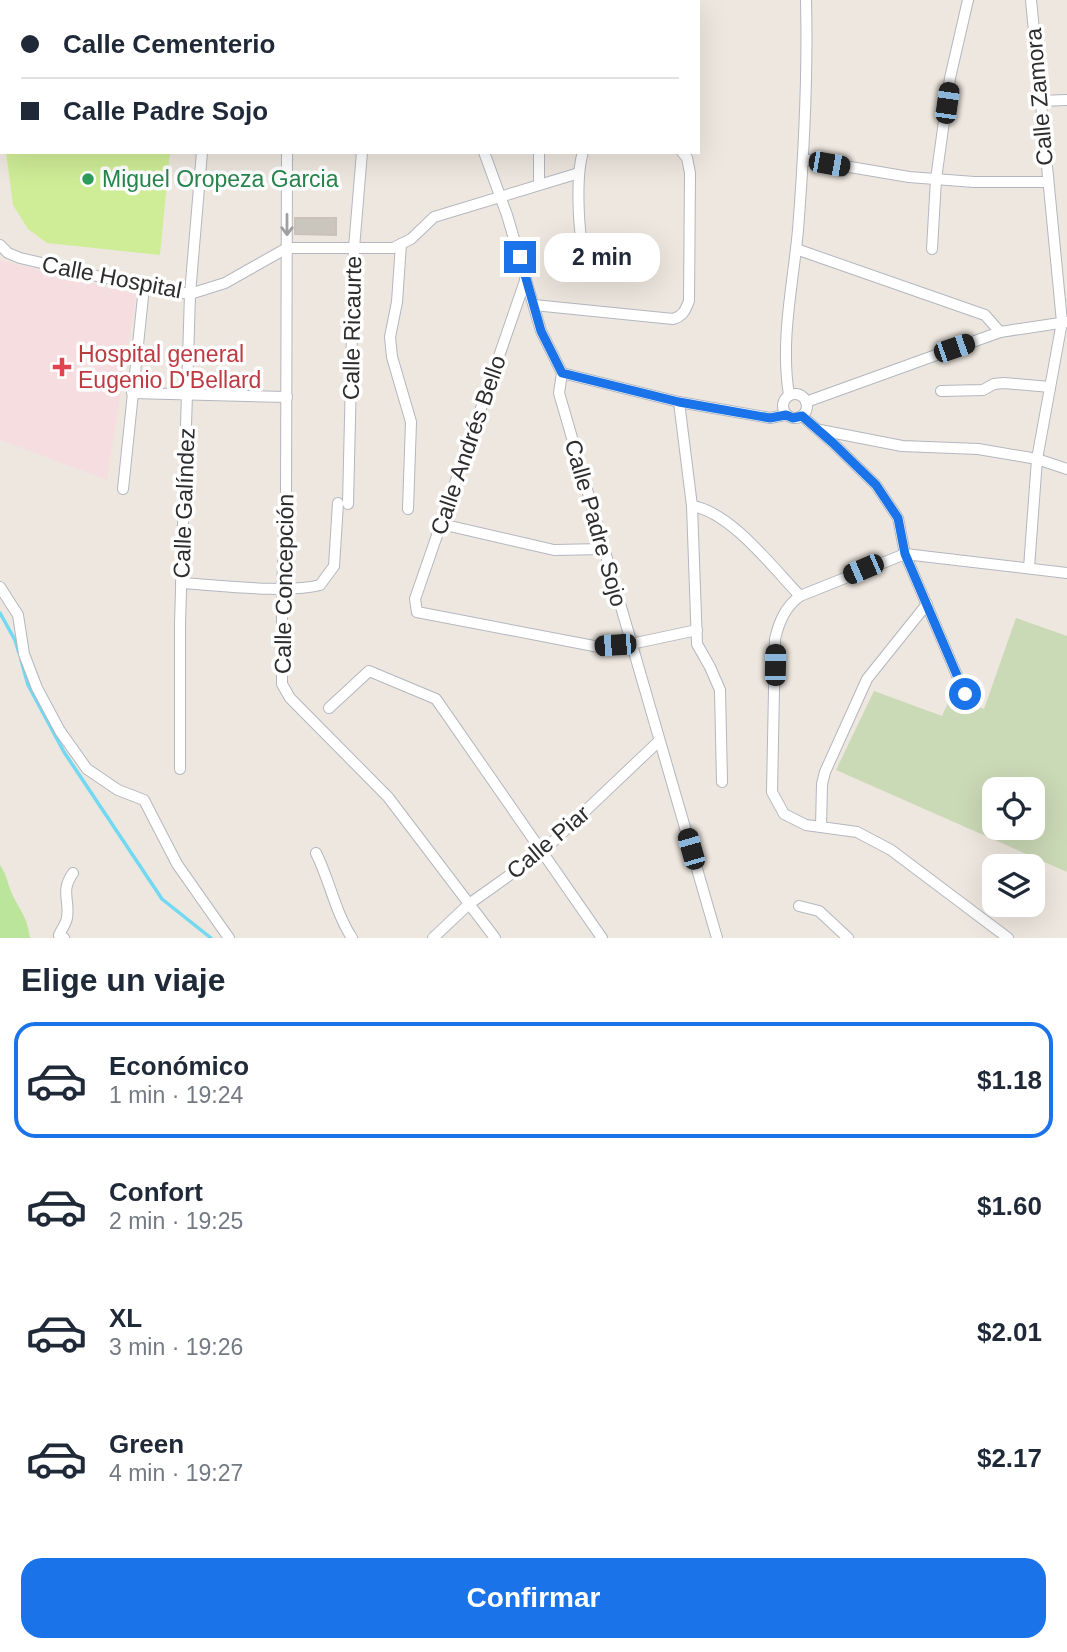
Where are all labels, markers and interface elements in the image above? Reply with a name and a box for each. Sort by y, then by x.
street label: Calle Zamora [1020,27,1058,167]
text: Calle Cementerio [63,29,275,59]
car [934,81,961,125]
text: Calle Padre Sojo [63,96,268,126]
car [807,150,852,178]
place label: Miguel Oropeza Garcia [102,166,339,192]
marker: Miguel Oropeza Garcia [80,171,96,187]
one-way arrow [280,213,294,236]
callout: 2 min [544,232,660,282]
route end [504,241,536,273]
text: 2 min [572,244,632,270]
street label: Calle Hospital [40,251,184,303]
street label: Calle Ricaurte [338,256,366,400]
car [931,331,978,365]
place label: Hospital general Eugenio D'Bellard [78,341,261,393]
street label: Calle Andrés Bello [425,352,511,538]
marker: Hospital general Eugenio D'Bellard [52,357,72,377]
street label: Calle Galíndez [168,427,200,579]
street label: Calle Padre Sojo [560,436,632,610]
street label: Calle Concepción [269,494,299,674]
car [840,551,887,587]
car [594,633,637,657]
car [765,644,786,686]
route start [949,678,981,710]
map controls [982,777,1045,917]
button: locate [982,777,1045,840]
street label: Calle Piar [501,800,595,884]
car [676,826,707,872]
button: layers [982,854,1045,917]
text: Elige un viaje [21,962,226,998]
icon: car [25,1049,88,1112]
text: Económico [109,1051,249,1081]
text: $1.18 [977,1065,1042,1095]
text: 1 min · 19:24 [109,1082,243,1108]
icon: car [25,1175,88,1238]
text: Confort [109,1177,203,1207]
text: $1.60 [977,1191,1042,1221]
text: 2 min · 19:25 [109,1208,243,1234]
icon: car [25,1301,88,1364]
text: XL [109,1303,142,1333]
text: $2.01 [977,1317,1042,1347]
text: 3 min · 19:26 [109,1334,243,1360]
icon: car [25,1427,88,1490]
text: Green [109,1429,184,1459]
text: $2.17 [977,1443,1042,1473]
text: 4 min · 19:27 [109,1460,243,1486]
button: Confirmar [21,1558,1046,1638]

